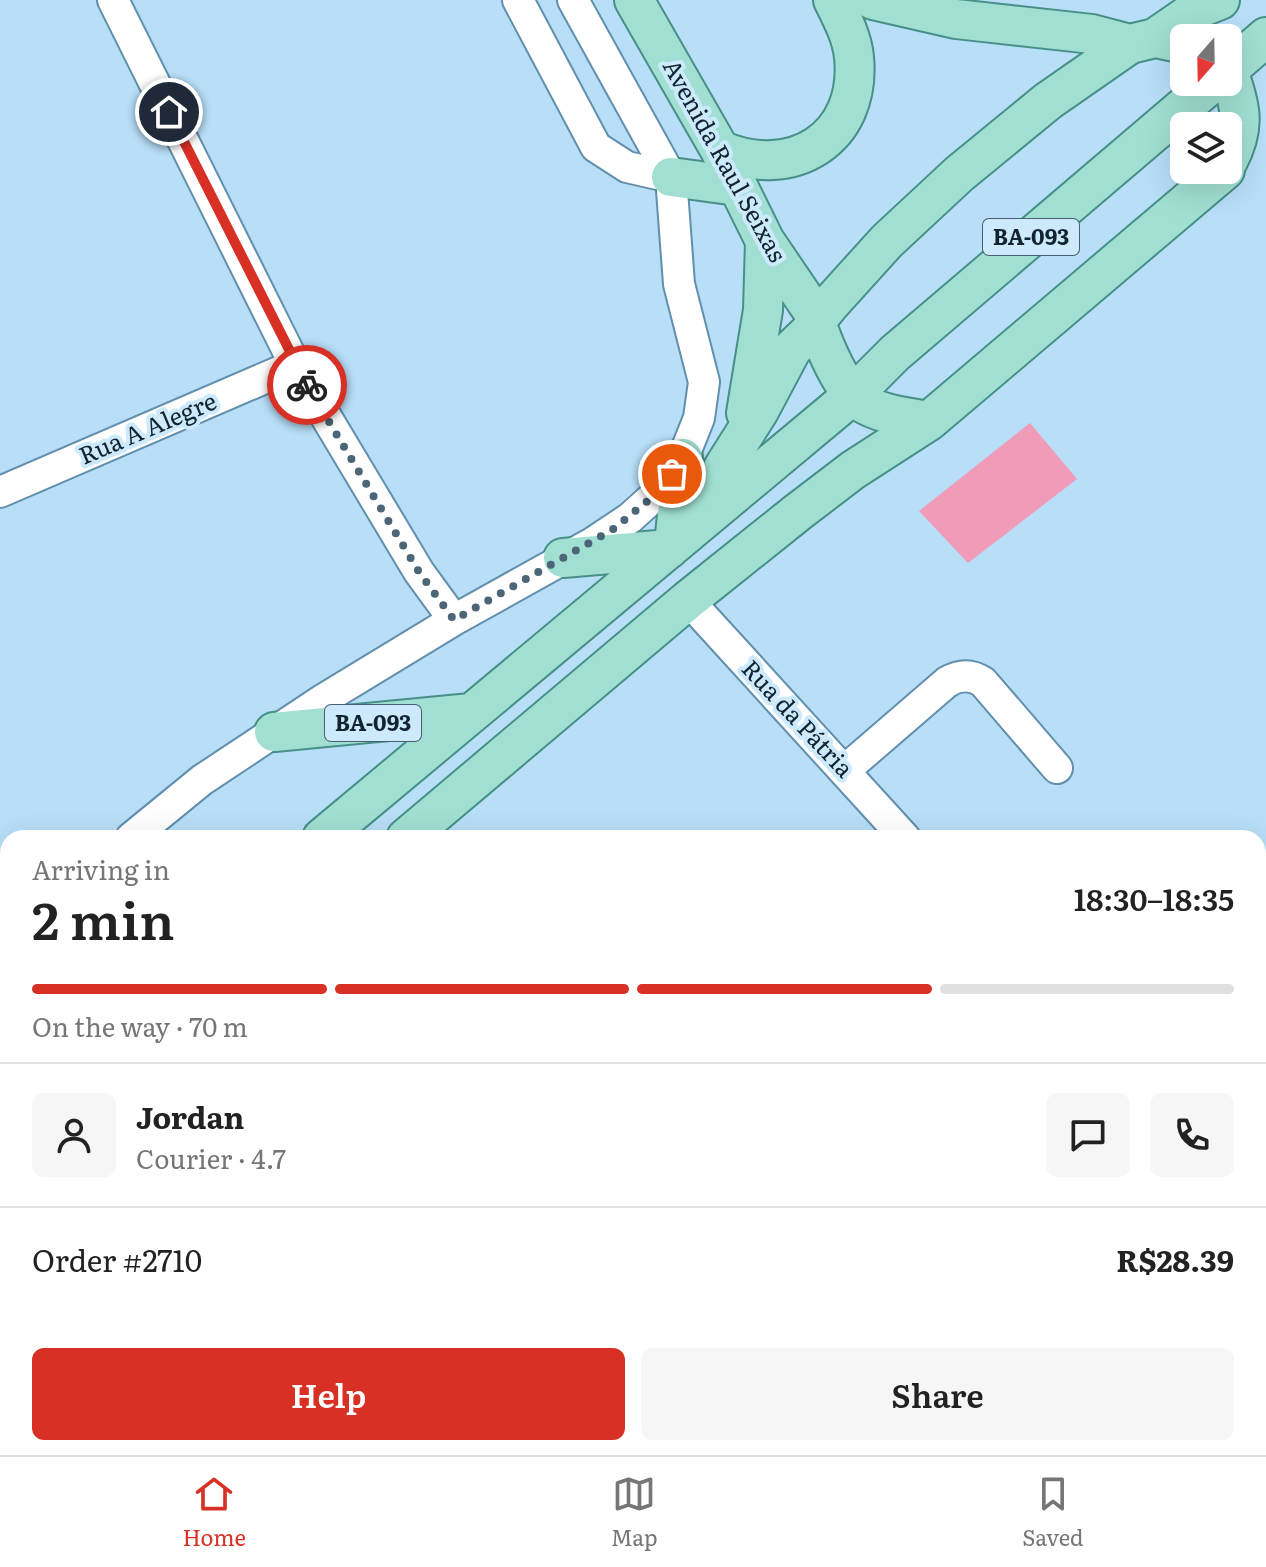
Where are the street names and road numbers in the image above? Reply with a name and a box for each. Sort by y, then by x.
street label: Avenida Raul Seixas [656,52,797,268]
road number: BA-093 [983,219,1079,255]
street label: Rua A Alegre [73,382,221,471]
street label: Rua da Pátria [735,651,863,784]
road number: BA-093 [325,705,421,741]

